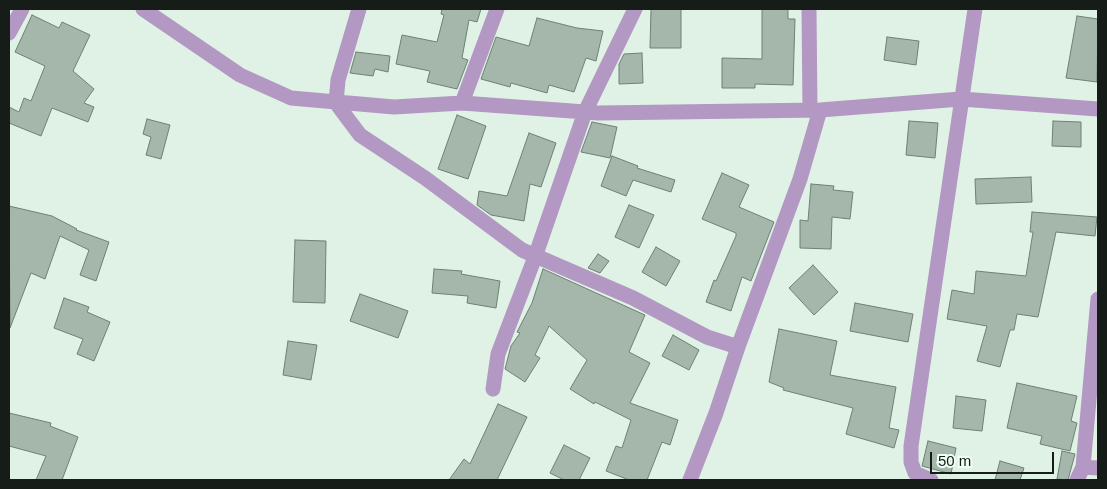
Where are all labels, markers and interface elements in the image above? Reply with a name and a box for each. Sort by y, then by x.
scale bar [932,442,1056,474]
text: 50 m [938,452,971,469]

